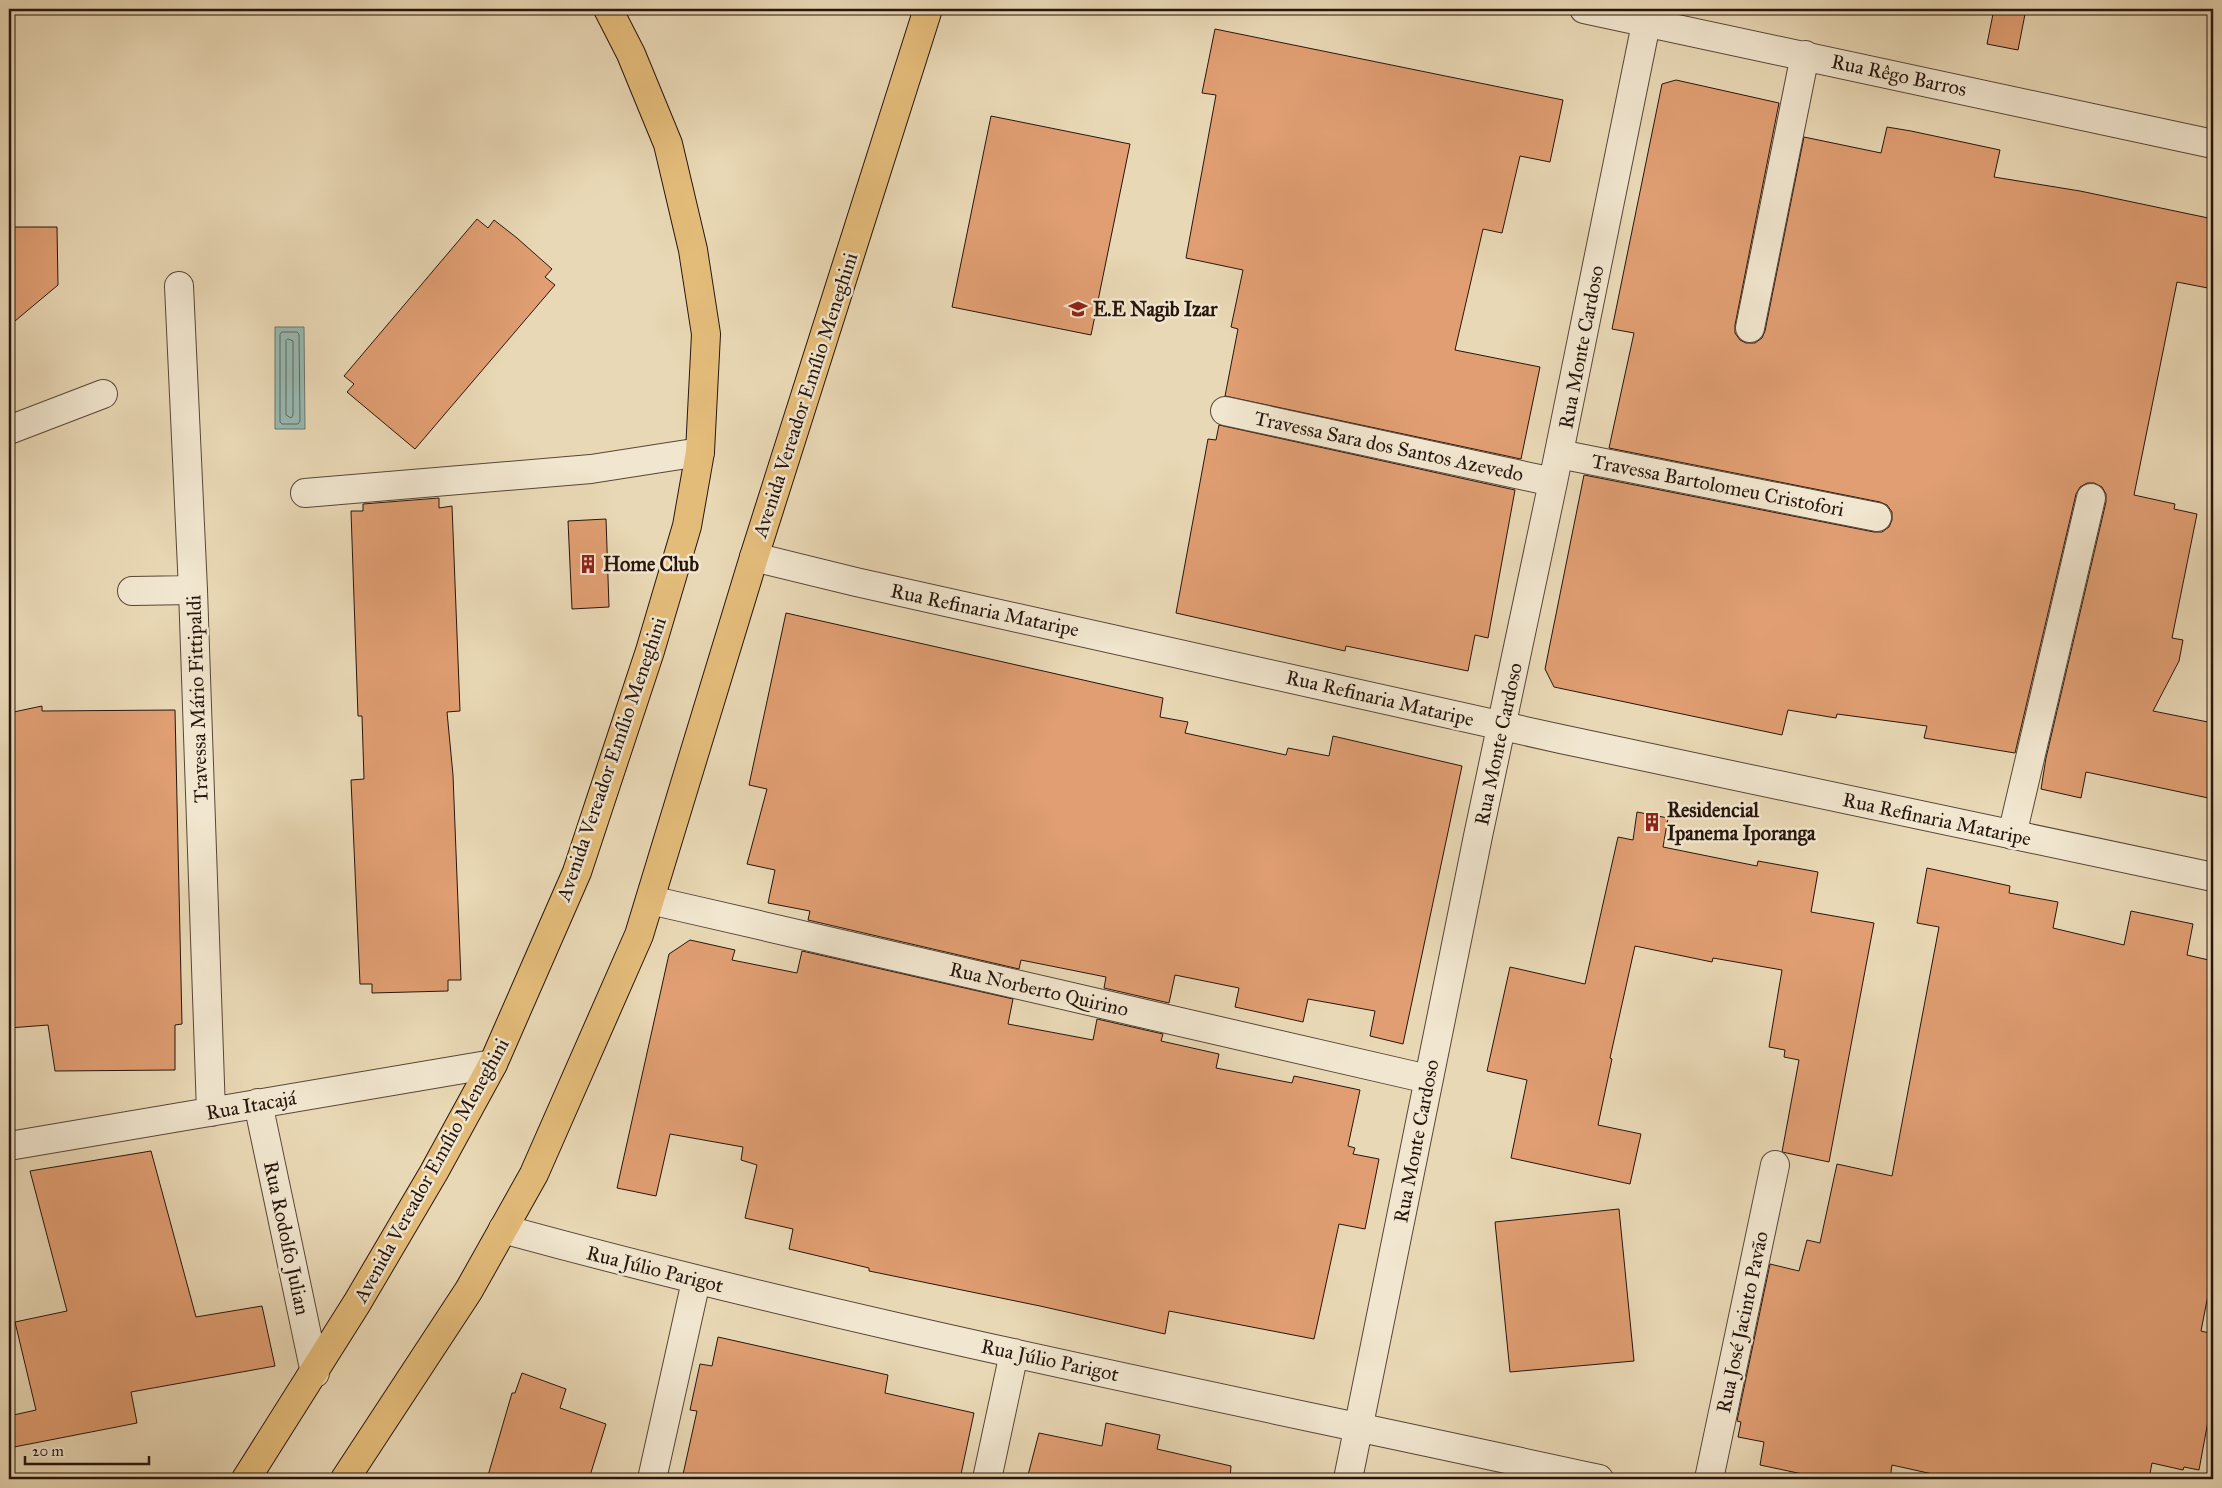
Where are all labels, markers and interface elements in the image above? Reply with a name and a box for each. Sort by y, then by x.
street label: Rua Rêgo Barros [1829,49,1969,102]
street label: Avenida Vereador Emílio Meneghini [747,249,864,542]
street label: Rua Monte Cardoso [1553,263,1609,431]
place label: E.E Nagib Izar [1093,297,1218,322]
school or university icon: E.E Nagib Izar [1067,298,1089,320]
street label: Travessa Sara dos Santos Azevedo [1252,406,1526,486]
street label: Travessa Bartolomeu Cristofori [1590,449,1847,521]
place label: Home Club [603,552,699,576]
building icon: Home Club [577,553,599,575]
street label: Rua Refinaria Mataripe [889,578,1081,642]
street label: Travessa Mário Fittipaldi [181,594,213,803]
street label: Avenida Vereador Emílio Meneghini [551,614,672,905]
street label: Rua Monte Cardoso [1469,660,1527,828]
street label: Rua Refinaria Mataripe [1284,665,1476,731]
street label: Rua Refinaria Mataripe [1841,787,2033,851]
place label: Residencial Ipanema Iporanga [1667,798,1816,846]
building icon: Residencial Ipanema Iporanga [1641,811,1663,833]
street label: Rua Norberto Quirino [947,957,1131,1021]
street label: Avenida Vereador Emílio Meneghini [348,1033,515,1308]
street label: Rua Monte Cardoso [1388,1057,1444,1225]
street label: Rua Itacajá [204,1085,299,1125]
street label: Rua Rodolfo Julian [258,1159,315,1317]
street label: Rua José Jacinto Pavão [1711,1229,1774,1415]
street label: Rua Júlio Parigot [584,1240,726,1299]
street label: Rua Júlio Parigot [979,1334,1121,1387]
scale bar [25,1433,149,1465]
text: 20 m [32,1442,64,1460]

